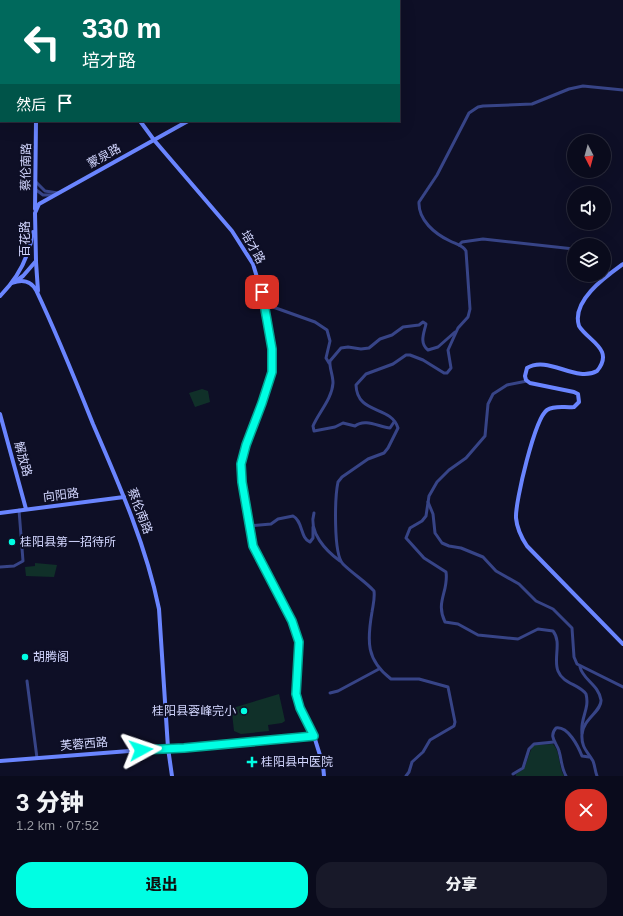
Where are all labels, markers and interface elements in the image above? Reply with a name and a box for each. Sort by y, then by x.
text: 330 m [82,13,161,44]
icon: left [16,16,68,68]
text: 培才路 [82,51,136,71]
icon: arrive [54,92,76,114]
text: 然后 [16,96,46,113]
north arrow [567,134,611,178]
map controls [567,134,611,282]
street label: 蒙泉路 [85,141,123,171]
street label: 蔡伦南路 [19,143,33,191]
button: sound [567,186,611,230]
street label: 百花路 [18,221,32,257]
street label: 培才路 [238,228,268,266]
button: layers [567,238,611,282]
pin [245,275,279,309]
icon: arrive [251,281,273,303]
street label: 解放路 [12,440,34,478]
street label: 向阳路 [42,486,80,504]
street label: 蔡伦南路 [125,486,155,536]
place label: 桂阳县第一招待所 [20,535,116,549]
marker: 桂阳县第一招待所 [7,537,17,547]
place label: 胡腾阁 [33,650,69,664]
marker: 胡腾阁 [20,652,30,662]
place label: 桂阳县蓉峰完小 [152,704,236,718]
marker: 桂阳县蓉峰完小 [239,706,249,716]
position arrow [120,729,162,771]
street label: 芙蓉西路 [59,735,109,753]
place label: 桂阳县中医院 [261,755,333,769]
marker: 桂阳县中医院 [246,756,258,768]
text: 3 分钟 [16,789,84,816]
button: close [565,789,607,831]
text: 1.2 km · 07:52 [16,818,99,833]
button: 退出 [16,862,308,908]
button: 分享 [316,862,607,908]

